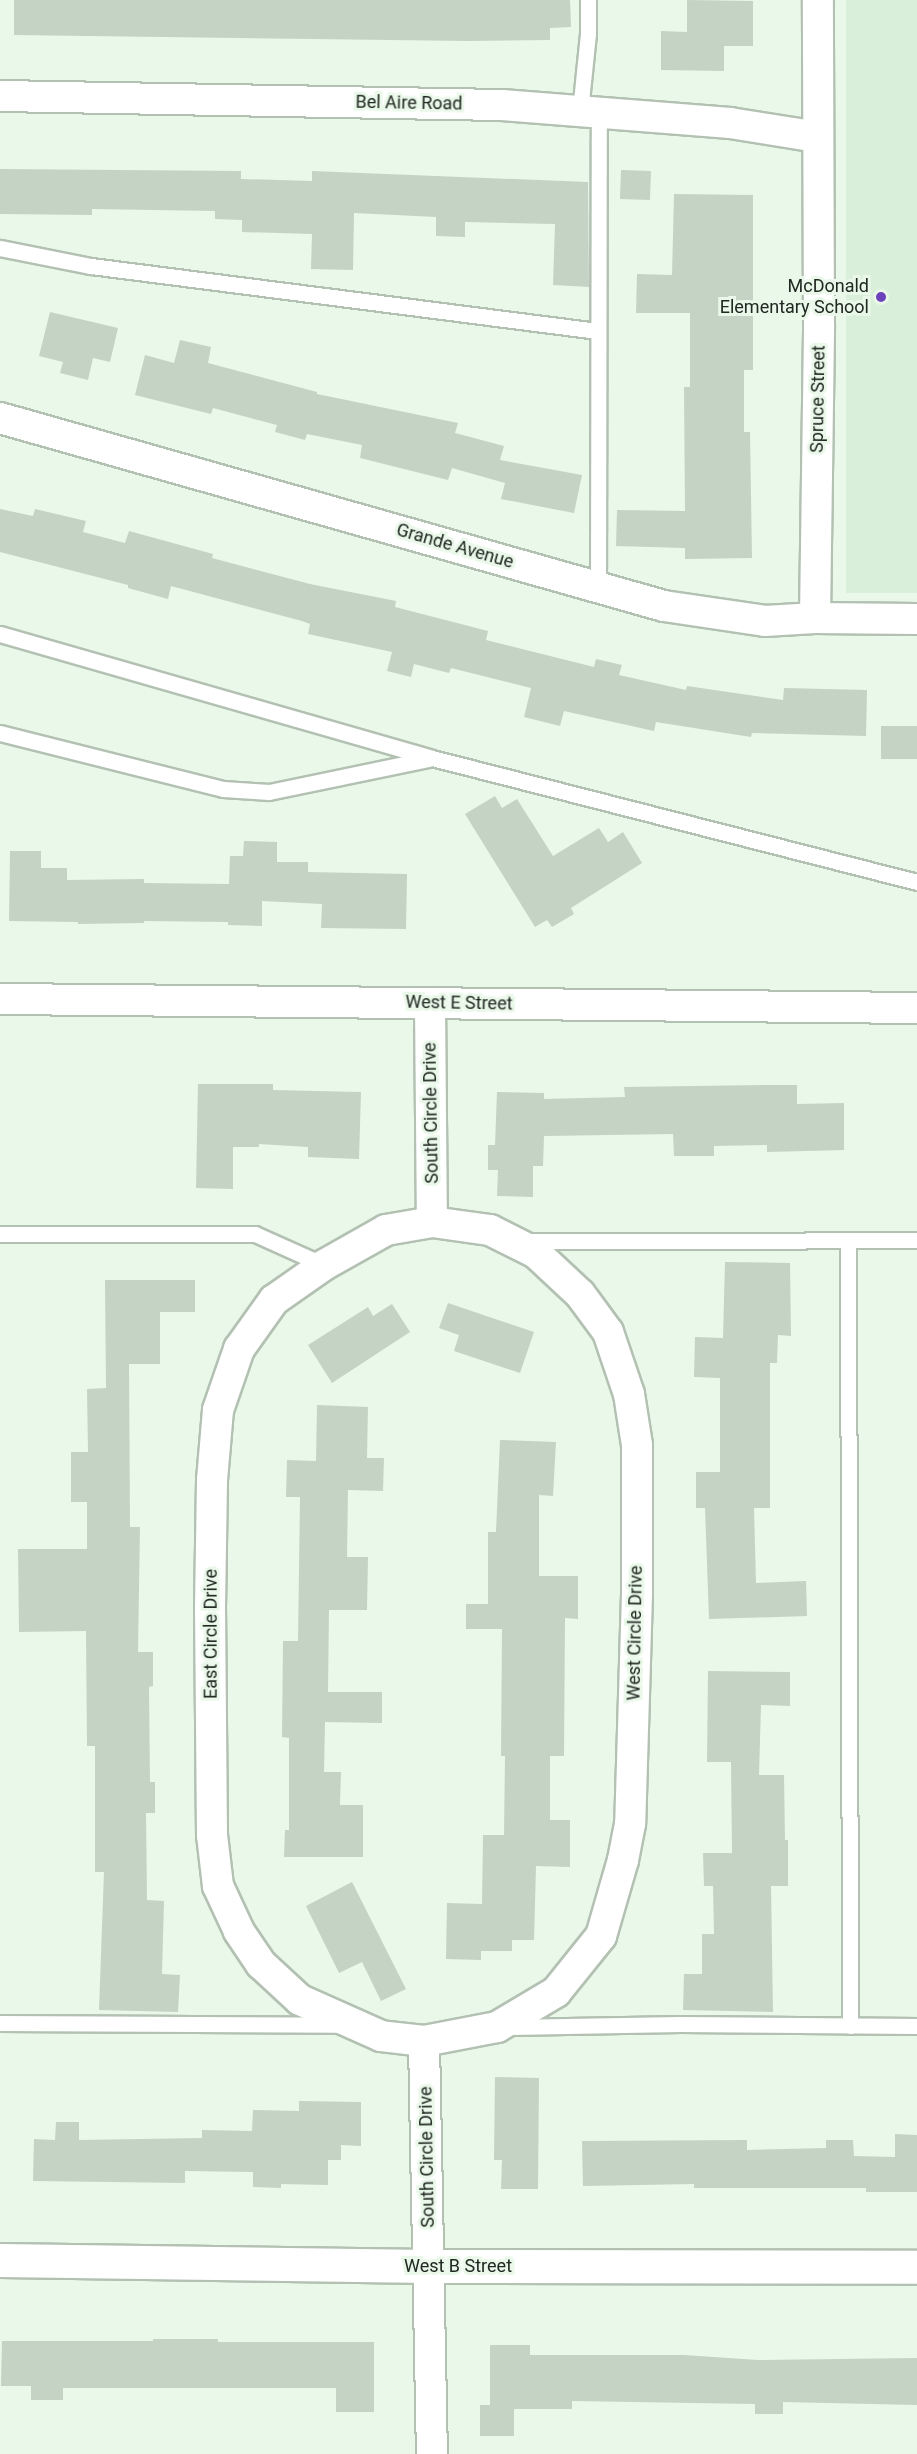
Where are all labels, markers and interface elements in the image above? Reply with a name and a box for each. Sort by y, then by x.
street label: Bel Aire Road [355,91,463,115]
place label: McDonald Elementary School [720,276,869,318]
marker: McDonald Elementary School [874,290,888,304]
street label: Spruce Street [806,345,830,453]
street label: Grande Avenue [394,519,516,573]
street label: West E Street [405,991,513,1015]
street label: South Circle Drive [419,1042,443,1184]
street label: West Circle Drive [623,1565,647,1701]
street label: East Circle Drive [200,1569,222,1699]
street label: South Circle Drive [415,2086,439,2228]
street label: West B Street [404,2255,512,2277]

